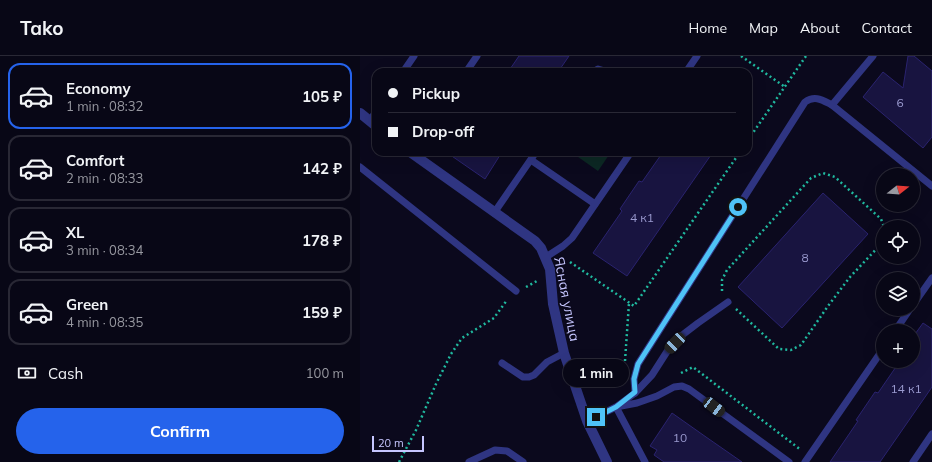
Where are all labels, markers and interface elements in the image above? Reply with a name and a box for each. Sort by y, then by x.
text: Tako [20,16,64,40]
text: Home [688,19,727,37]
text: Map [749,19,778,37]
text: About [800,19,840,37]
text: Contact [862,19,912,37]
icon: car [18,78,54,114]
text: Economy [66,79,131,98]
text: Pickup [412,84,460,103]
text: 105 ₽ [302,87,342,106]
house number: 6 [896,95,904,110]
text: 1 min · 08:32 [66,98,143,114]
text: Drop-off [412,122,474,141]
icon: car [18,150,54,186]
text: Comfort [66,151,124,170]
text: 142 ₽ [302,159,342,178]
north arrow [876,168,920,212]
map controls [876,168,920,368]
text: 2 min · 08:33 [66,170,143,186]
route start [729,198,747,216]
house number: 4 к1 [630,210,654,225]
button: locate [876,220,920,264]
icon: car [18,222,54,258]
text: XL [66,223,84,242]
text: 178 ₽ [302,231,342,250]
text: 3 min · 08:34 [66,242,143,258]
house number: 8 [801,250,809,265]
street label: Ясная улица [550,255,584,343]
button: layers [876,272,920,316]
icon: car [18,294,54,330]
text: Green [66,295,108,314]
text: 159 ₽ [302,303,342,322]
text: 4 min · 08:35 [66,314,143,330]
button: + [876,324,920,368]
car [662,330,688,356]
callout: 1 min [563,359,629,387]
icon: cash [16,362,38,384]
text: Cash [48,364,83,383]
text: 100 m [306,365,344,381]
text: 1 min [579,365,613,381]
house number: 14 к1 [890,381,922,396]
car [701,395,727,419]
button: Confirm [16,408,344,454]
route end [587,408,605,426]
house number: 10 [673,430,687,445]
scale bar [372,434,424,453]
text: 20 m [378,436,404,450]

